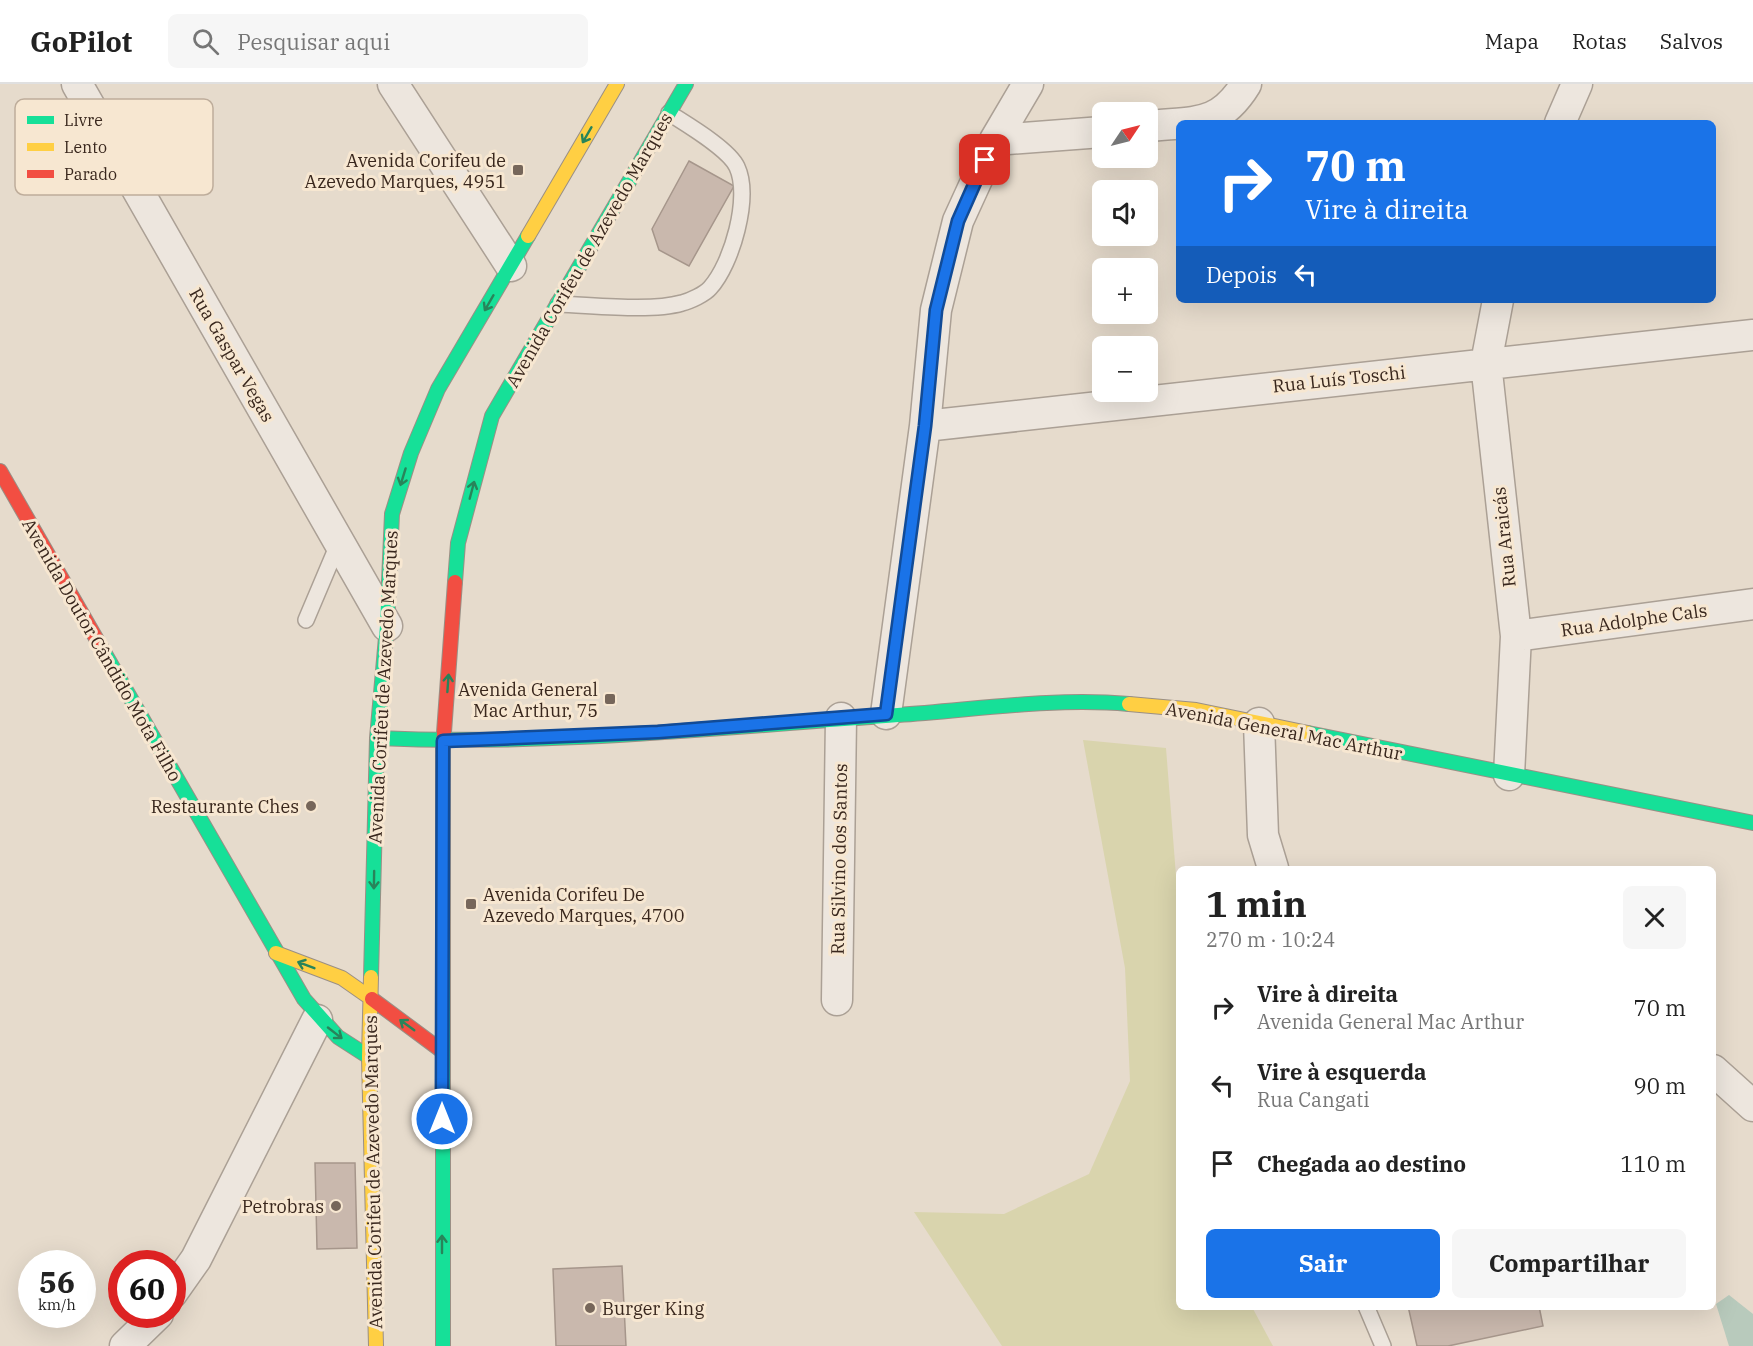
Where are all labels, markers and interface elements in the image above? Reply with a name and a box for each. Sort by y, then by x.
search box [168,14,588,68]
text: GoPilot [30,23,132,60]
icon: search [189,25,222,58]
text: Pesquisar aqui [237,27,390,56]
text: Mapa [1485,27,1539,55]
text: Rotas [1572,27,1627,55]
text: Salvos [1660,27,1723,55]
legend [15,99,213,195]
north arrow [1092,102,1158,168]
map controls [1092,102,1158,402]
street label: Avenida Corifeu de Azevedo Marques [501,108,677,392]
text: Livre [64,110,103,130]
one-way arrow [581,126,593,143]
pin [959,134,1010,185]
text: Lento [64,137,107,157]
text: 70 m [1305,138,1406,193]
icon: arrive [968,143,1001,176]
icon: right [1206,144,1284,222]
place label: Avenida Corifeu de Azevedo Marques, 4951 [305,149,506,193]
marker: Avenida Corifeu de Azevedo Marques, 4951 [511,163,525,177]
text: Parado [64,164,117,184]
button: sound [1092,180,1158,246]
text: Vire à direita [1305,191,1469,226]
button: + [1092,258,1158,324]
icon: left [1289,258,1322,291]
text: Depois [1206,260,1277,289]
street label: Rua Gaspar Vegas [184,284,280,426]
one-way arrow [483,294,495,311]
button: − [1092,336,1158,402]
street label: Rua Luís Toschi [1271,361,1407,397]
one-way arrow [397,467,408,486]
one-way arrow [467,481,479,500]
street label: Rua Araicás [1487,486,1521,588]
street label: Avenida Doutor Cândido Mota Filho [17,514,187,786]
street label: Avenida Corifeu de Azevedo Marques [363,530,403,844]
street label: Rua Adolphe Cals [1559,598,1709,642]
one-way arrow [443,673,454,693]
place label: Avenida General Mac Arthur, 75 [458,678,598,722]
marker: Avenida General Mac Arthur, 75 [603,692,617,706]
street label: Avenida General Mac Arthur [1164,697,1404,765]
street label: Rua Silvino dos Santos [826,763,852,955]
place label: Restaurante Ches [151,795,299,818]
marker: Restaurante Ches [304,799,318,813]
one-way arrow [368,870,379,890]
text: 1 min [1206,880,1307,927]
place label: Avenida Corifeu De Azevedo Marques, 4700 [483,883,684,927]
button: close [1623,886,1686,949]
marker: Avenida Corifeu De Azevedo Marques, 4700 [464,897,478,911]
text: 270 m · 10:24 [1206,926,1335,953]
one-way arrow [297,959,316,970]
text: Vire à direita [1257,979,1398,1008]
icon: right [1206,991,1239,1024]
text: 70 m [1634,993,1686,1022]
text: Avenida General Mac Arthur [1257,1008,1524,1035]
street label: Avenida Corifeu de Azevedo Marques [359,1015,387,1329]
one-way arrow [399,1019,415,1031]
one-way arrow [326,1027,342,1040]
text: Vire à esquerda [1257,1057,1427,1086]
icon: left [1206,1069,1239,1102]
text: 90 m [1634,1071,1686,1100]
text: Rua Cangati [1257,1086,1370,1113]
position arrow [410,1087,474,1151]
icon: arrive [1206,1147,1239,1180]
text: Chegada ao destino [1257,1149,1466,1178]
text: 110 m [1620,1149,1686,1178]
place label: Petrobras [242,1195,324,1218]
marker: Petrobras [329,1199,343,1213]
button: Sair [1206,1229,1440,1298]
button: Compartilhar [1452,1229,1686,1298]
one-way arrow [436,1235,448,1255]
speed limit sign: 60 [108,1250,186,1328]
text: 56 [39,1262,75,1301]
text: km/h [38,1295,76,1314]
place label: Burger King [602,1297,704,1320]
marker: Burger King [583,1301,597,1315]

